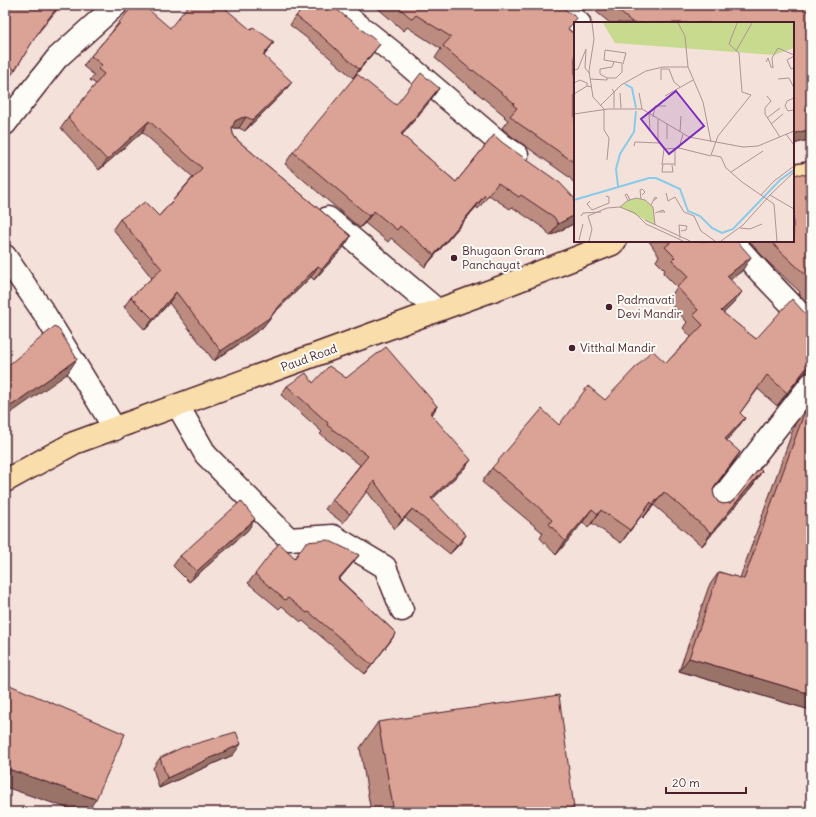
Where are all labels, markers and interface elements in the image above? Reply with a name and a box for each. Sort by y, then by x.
inset map [574,22,794,242]
place label: Bhugaon Gram Panchayat [462,243,545,272]
marker: Bhugaon Gram Panchayat [449,253,459,263]
place label: Padmavati Devi Mandir [617,292,682,321]
marker: Padmavati Devi Mandir [604,302,614,312]
street label: Paud Road [279,340,339,375]
place label: Vitthal Mandir [580,340,656,355]
marker: Vitthal Mandir [567,343,577,353]
scale bar [666,769,746,795]
text: 20 m [672,775,700,790]

